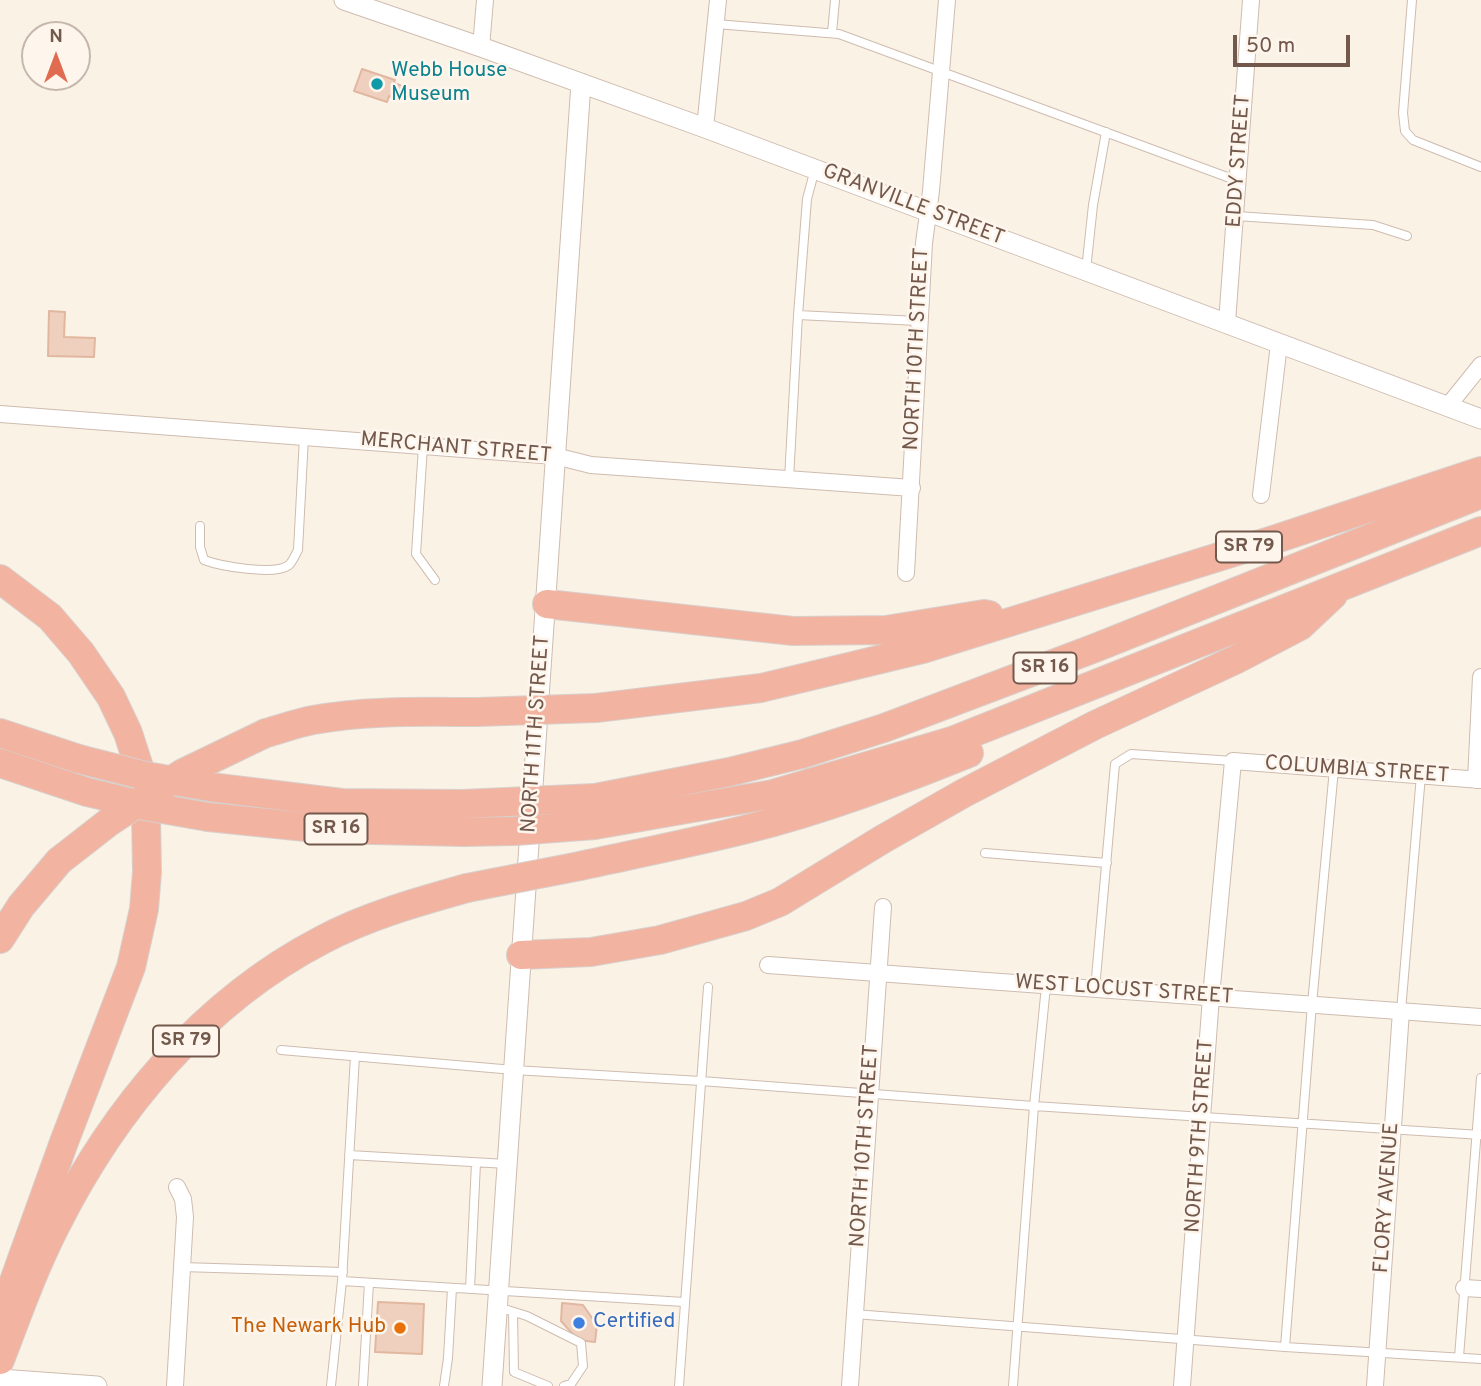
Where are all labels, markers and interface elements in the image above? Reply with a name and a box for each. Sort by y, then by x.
north arrow [21,21,91,91]
scale bar [1236,21,1353,65]
text: N [49,25,63,49]
text: 50 m [1246,33,1295,60]
place label: Webb House Museum [391,59,507,109]
marker: Webb House Museum [369,76,385,92]
street label: EDDY STREET [1223,93,1257,229]
street label: GRANVILLE STREET [819,160,1007,252]
street label: NORTH 10TH STREET [900,247,936,451]
street label: MERCHANT STREET [359,428,553,470]
road number: SR 79 [1216,532,1282,562]
street label: NORTH 11TH STREET [518,634,556,834]
road number: SR 16 [1014,652,1076,684]
street label: COLUMBIA STREET [1264,752,1450,790]
road number: SR 16 [304,814,368,844]
street label: WEST LOCUST STREET [1014,971,1234,1011]
road number: SR 79 [153,1026,219,1056]
street label: NORTH 9TH STREET [1182,1038,1220,1234]
street label: NORTH 10TH STREET [846,1044,886,1248]
street label: FLORY AVENUE [1370,1122,1406,1274]
place label: Certified [593,1310,675,1336]
place label: The Newark Hub [231,1315,386,1341]
marker: Certified [571,1315,587,1331]
marker: The Newark Hub [392,1320,408,1336]

